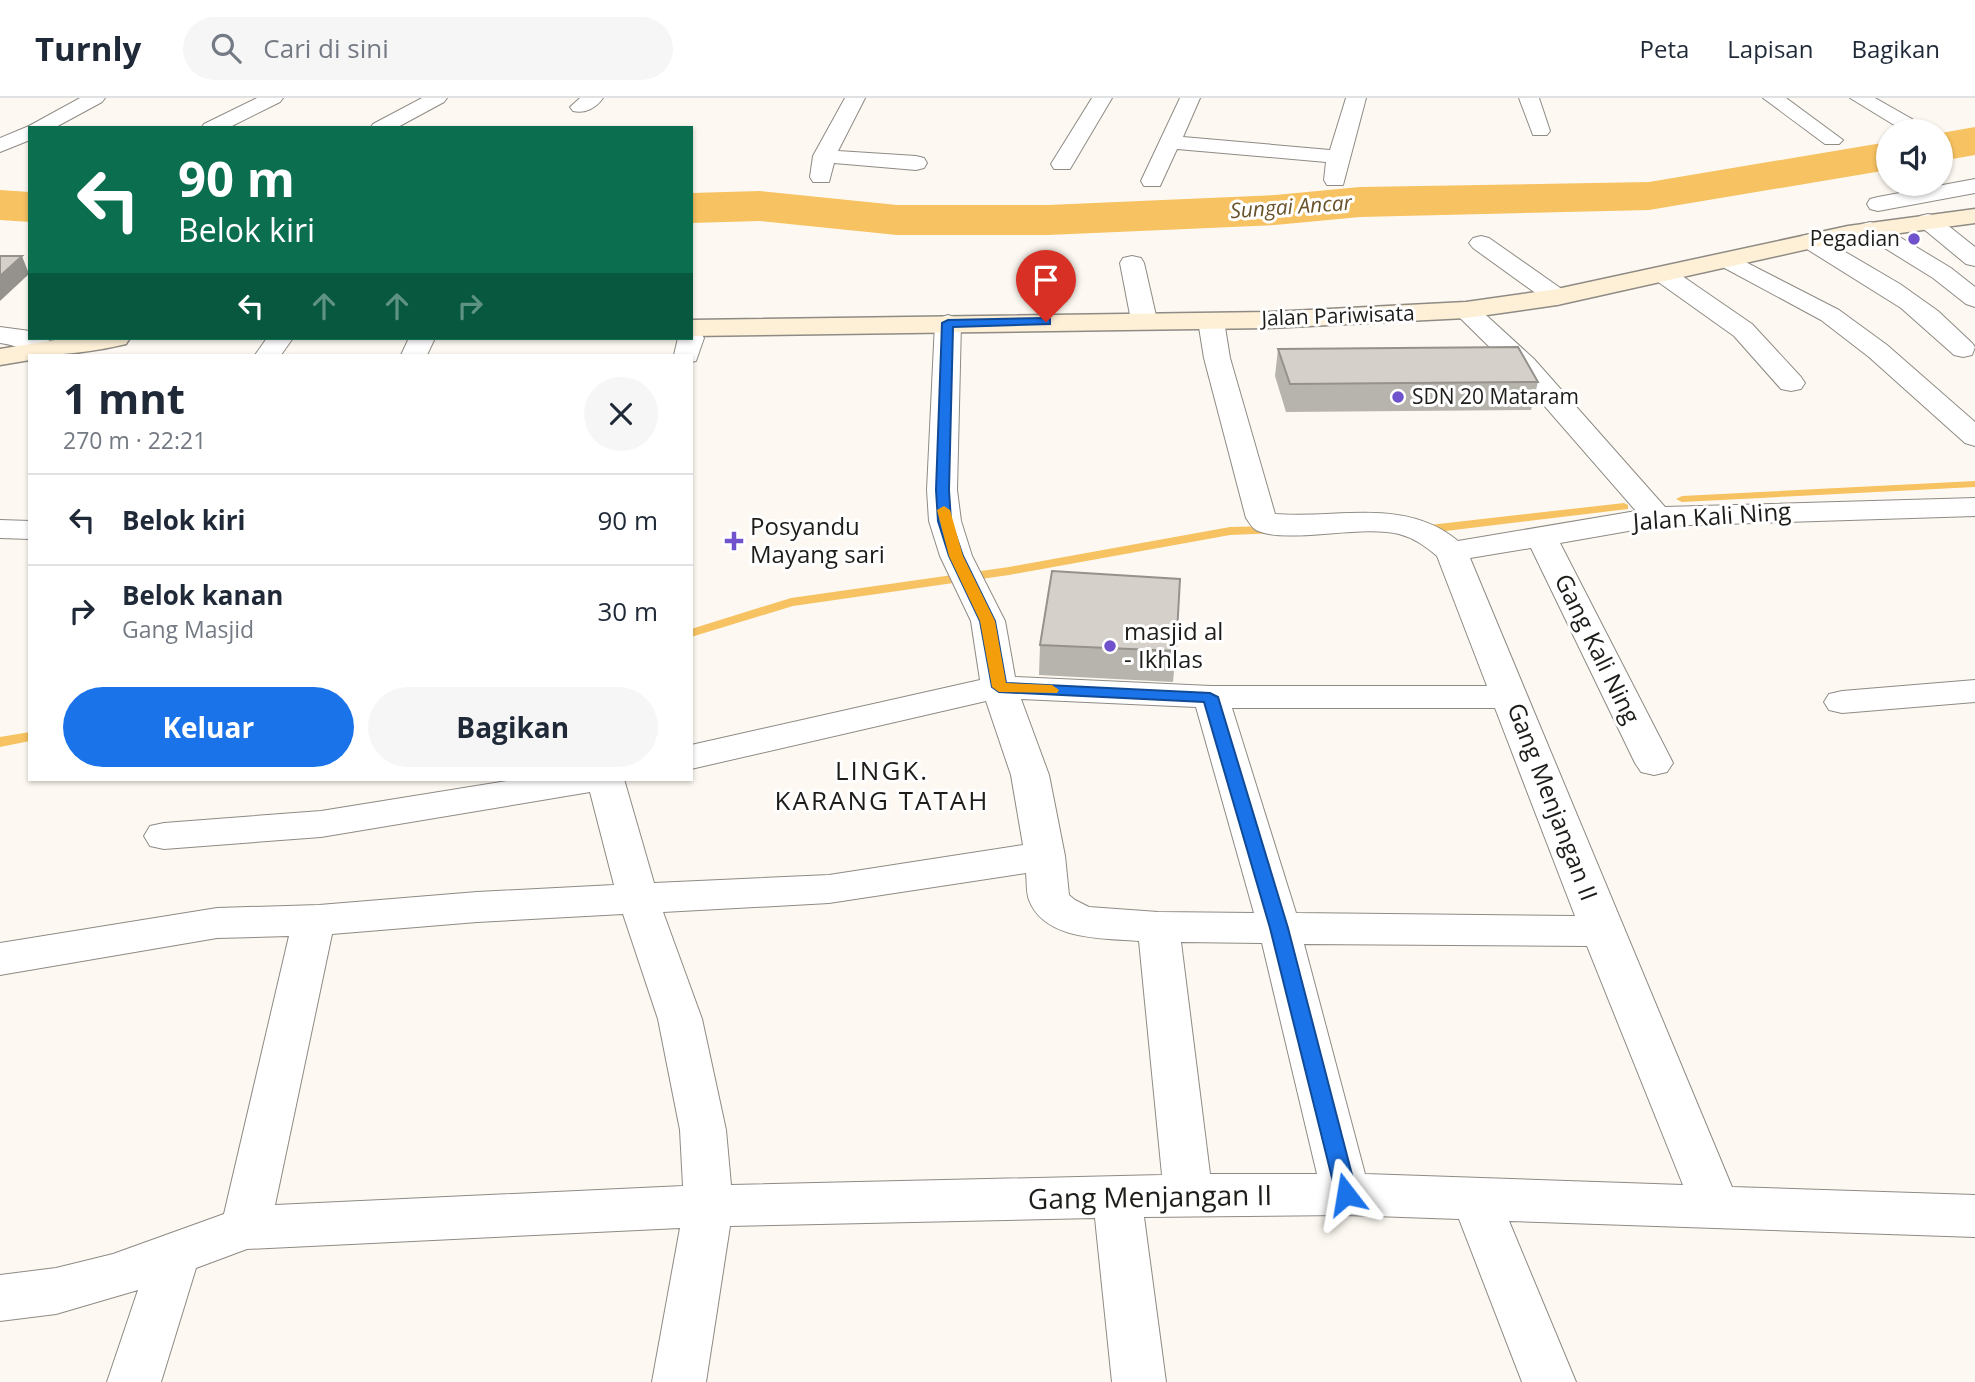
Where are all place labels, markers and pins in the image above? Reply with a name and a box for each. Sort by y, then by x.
place label: Pegadian [1810,224,1900,252]
marker: Pegadian [1906,231,1922,247]
pin [1016,250,1076,322]
place label: SDN 20 Mataram [1412,382,1579,410]
marker: SDN 20 Mataram [1390,389,1406,405]
place label: Posyandu Mayang sari [750,509,885,570]
marker: Posyandu Mayang sari [724,531,744,551]
place label: masjid al - Ikhlas [1124,614,1223,675]
marker: masjid al - Ikhlas [1102,638,1118,654]

